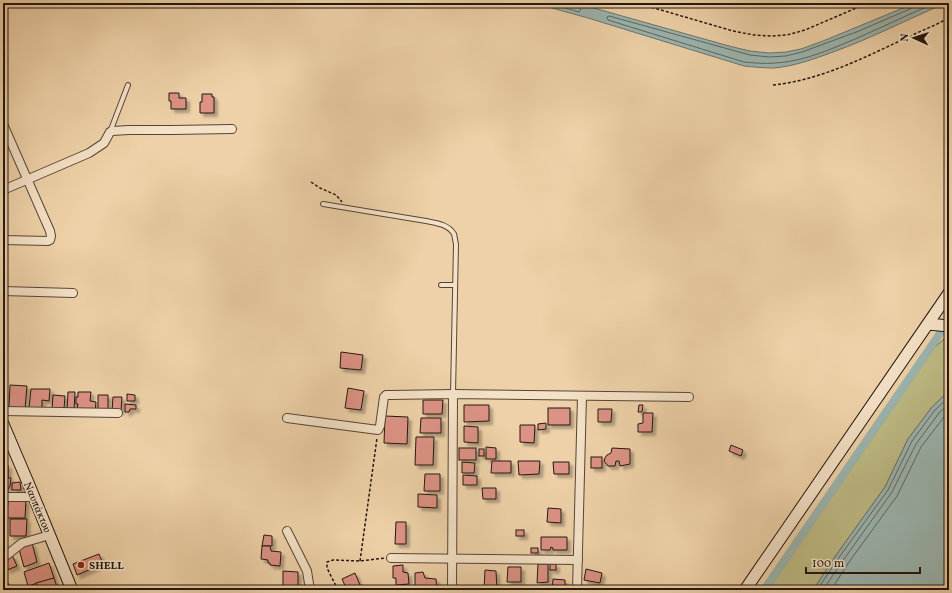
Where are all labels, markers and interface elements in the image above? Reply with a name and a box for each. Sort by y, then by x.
north arrow [894,18,934,58]
text: N [898,33,913,42]
street label: Ναυπάκτου [19,480,54,535]
scale bar [806,549,920,575]
text: 100 m [812,556,845,572]
place label: SHELL [89,559,124,574]
marker: SHELL [76,560,86,570]

